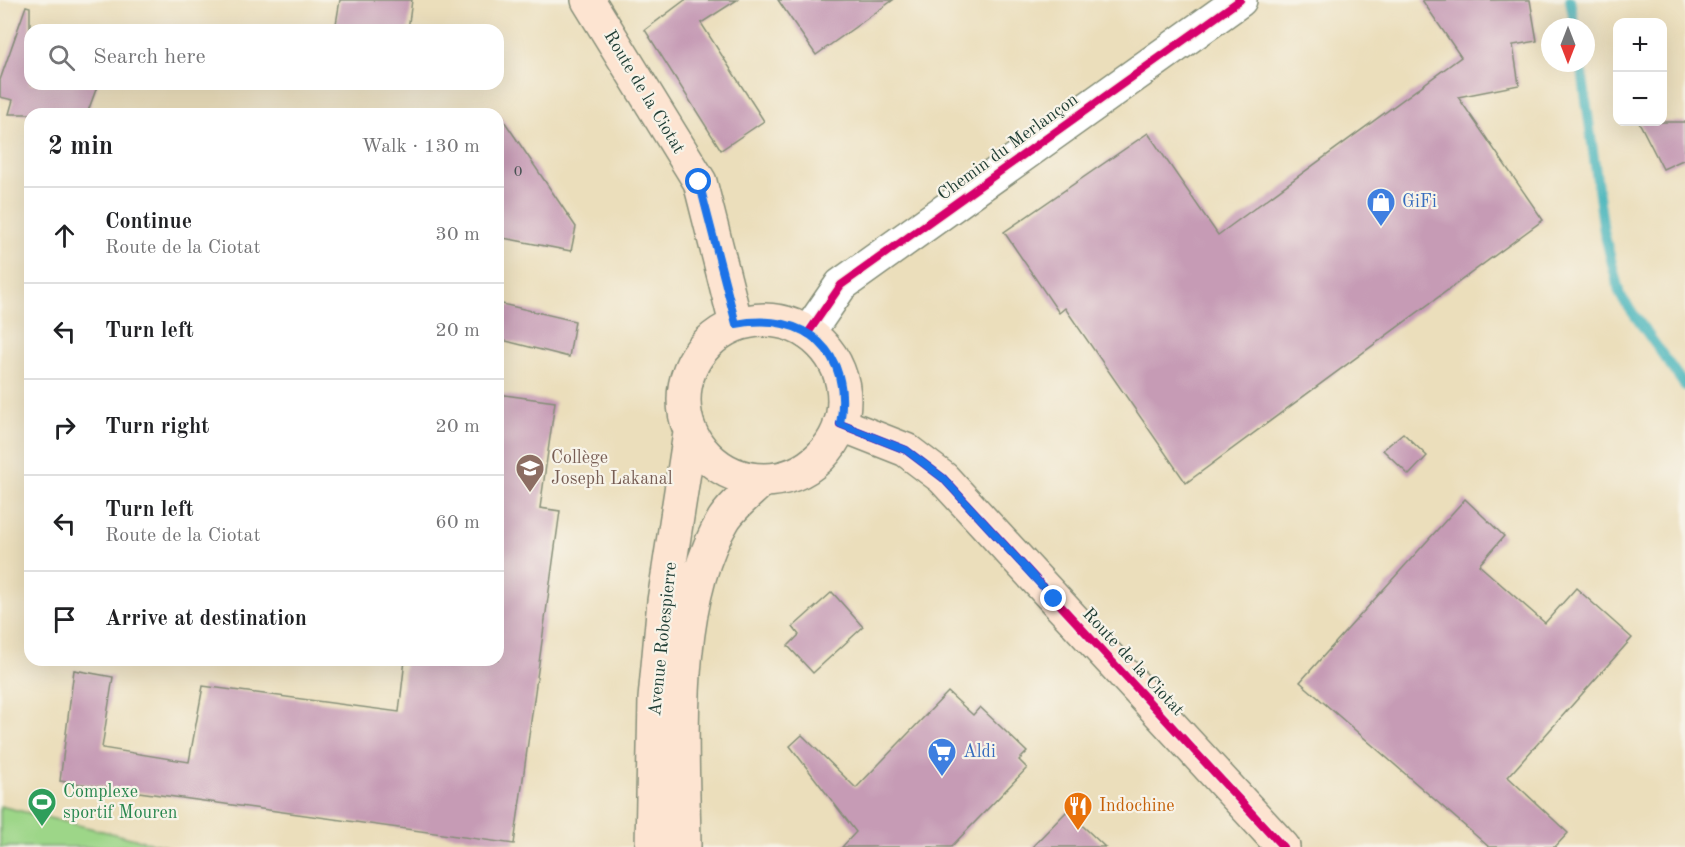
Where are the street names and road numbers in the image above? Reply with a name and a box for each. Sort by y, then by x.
street label: Route de la Ciotat [600,27,688,157]
street label: Chemin du Merlançon [934,90,1082,204]
street label: Avenue Robespierre [646,561,680,717]
street label: Route de la Ciotat [1079,605,1187,719]

